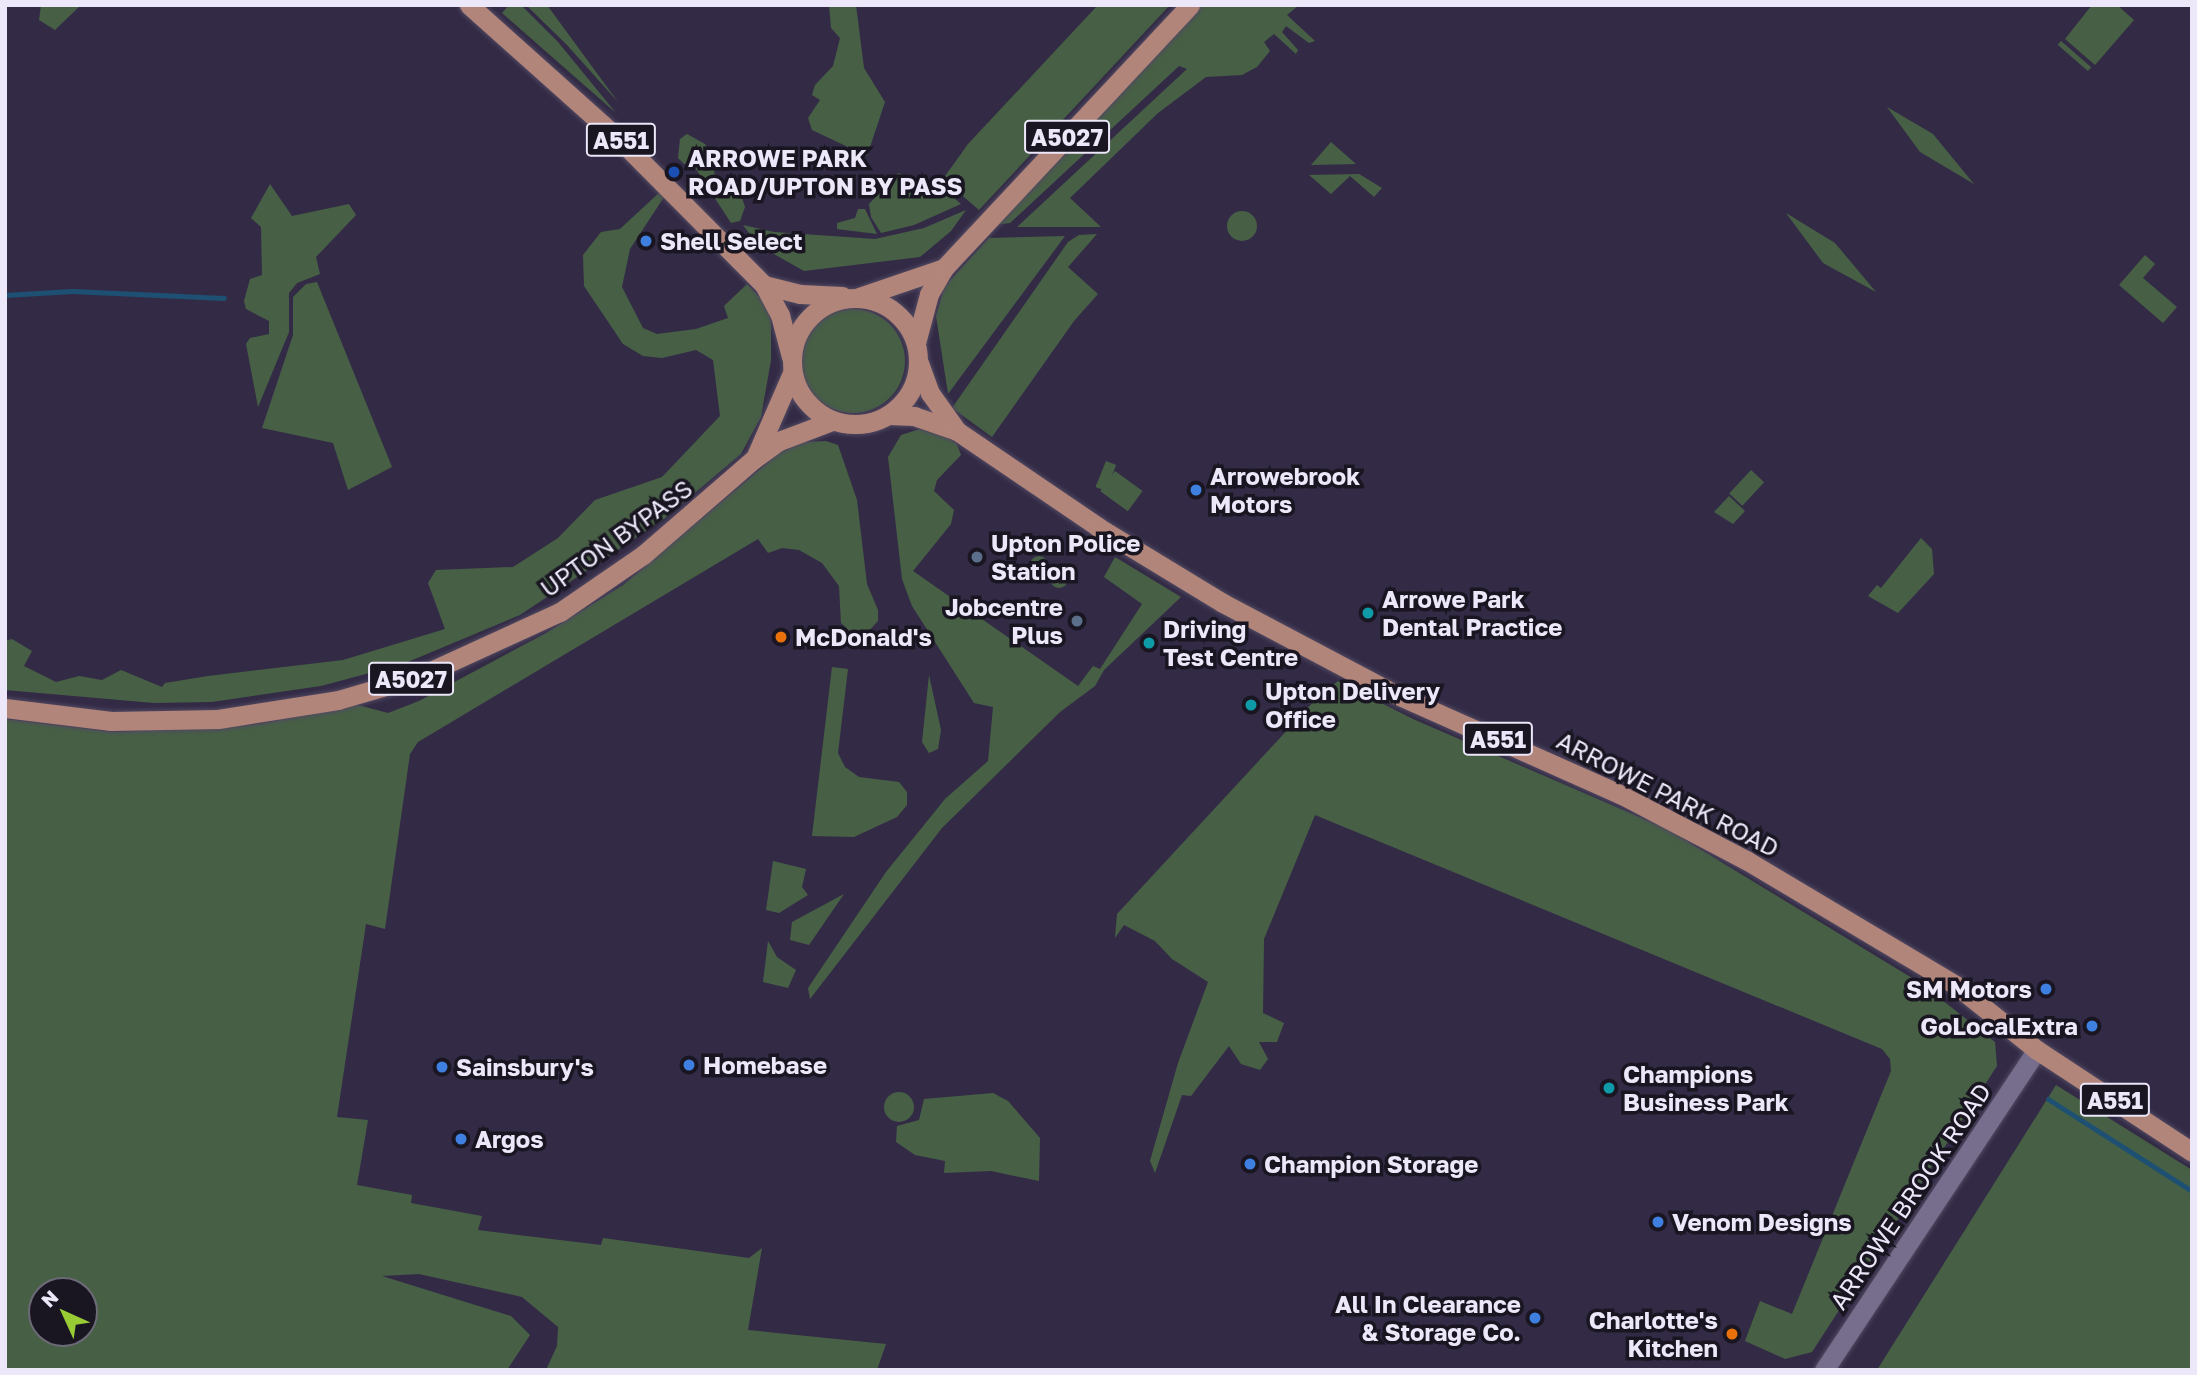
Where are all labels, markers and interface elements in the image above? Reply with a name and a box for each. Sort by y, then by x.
road number: A5027 [1023,118,1111,156]
road number: A551 [584,120,658,160]
place label: ARROWE PARK ROAD/UPTON BY PASS [688,144,963,200]
marker: ARROWE PARK ROAD/UPTON BY PASS [666,164,682,180]
place label: Shell Select [660,227,803,255]
marker: Shell Select [638,233,654,249]
place label: Arrowebrook Motors [1210,462,1360,518]
street label: UPTON BYPASS [535,473,697,603]
marker: Arrowebrook Motors [1188,482,1204,498]
place label: Upton Police Station [991,529,1141,585]
marker: Upton Police Station [969,549,985,565]
place label: Arrowe Park Dental Practice [1382,585,1562,641]
place label: Jobcentre Plus [945,593,1063,649]
marker: Arrowe Park Dental Practice [1360,605,1376,621]
marker: Jobcentre Plus [1069,613,1085,629]
place label: Driving Test Centre [1163,615,1298,671]
place label: McDonald's [795,623,932,651]
marker: McDonald's [773,629,789,645]
marker: Driving Test Centre [1141,635,1157,651]
road number: A5027 [367,660,455,698]
place label: Upton Delivery Office [1265,677,1440,733]
marker: Upton Delivery Office [1243,697,1259,713]
road number: A551 [1461,720,1535,758]
street label: ARROWE PARK ROAD [1552,726,1784,862]
place label: SM Motors [1906,975,2032,1003]
marker: SM Motors [2038,981,2054,997]
place label: GoLocalExtra [1920,1012,2078,1040]
marker: GoLocalExtra [2084,1018,2100,1034]
place label: Homebase [703,1051,827,1079]
place label: Sainsbury's [456,1053,594,1081]
marker: Homebase [681,1057,697,1073]
marker: Sainsbury's [434,1059,450,1075]
place label: Champions Business Park [1623,1060,1789,1116]
street label: ARROWE BROOK ROAD [1823,1077,1997,1315]
marker: Champions Business Park [1601,1080,1617,1096]
road number: A551 [2078,1080,2152,1120]
place label: Argos [475,1125,544,1153]
marker: Argos [453,1131,469,1147]
place label: Champion Storage [1264,1150,1478,1178]
marker: Champion Storage [1242,1156,1258,1172]
place label: Venom Designs [1672,1208,1852,1236]
marker: Venom Designs [1650,1214,1666,1230]
north arrow [28,1277,98,1347]
text: N [36,1285,62,1311]
place label: All In Clearance & Storage Co. [1335,1290,1521,1346]
place label: Charlotte's Kitchen [1589,1306,1718,1362]
marker: All In Clearance & Storage Co. [1527,1310,1543,1326]
marker: Charlotte's Kitchen [1724,1326,1740,1342]

